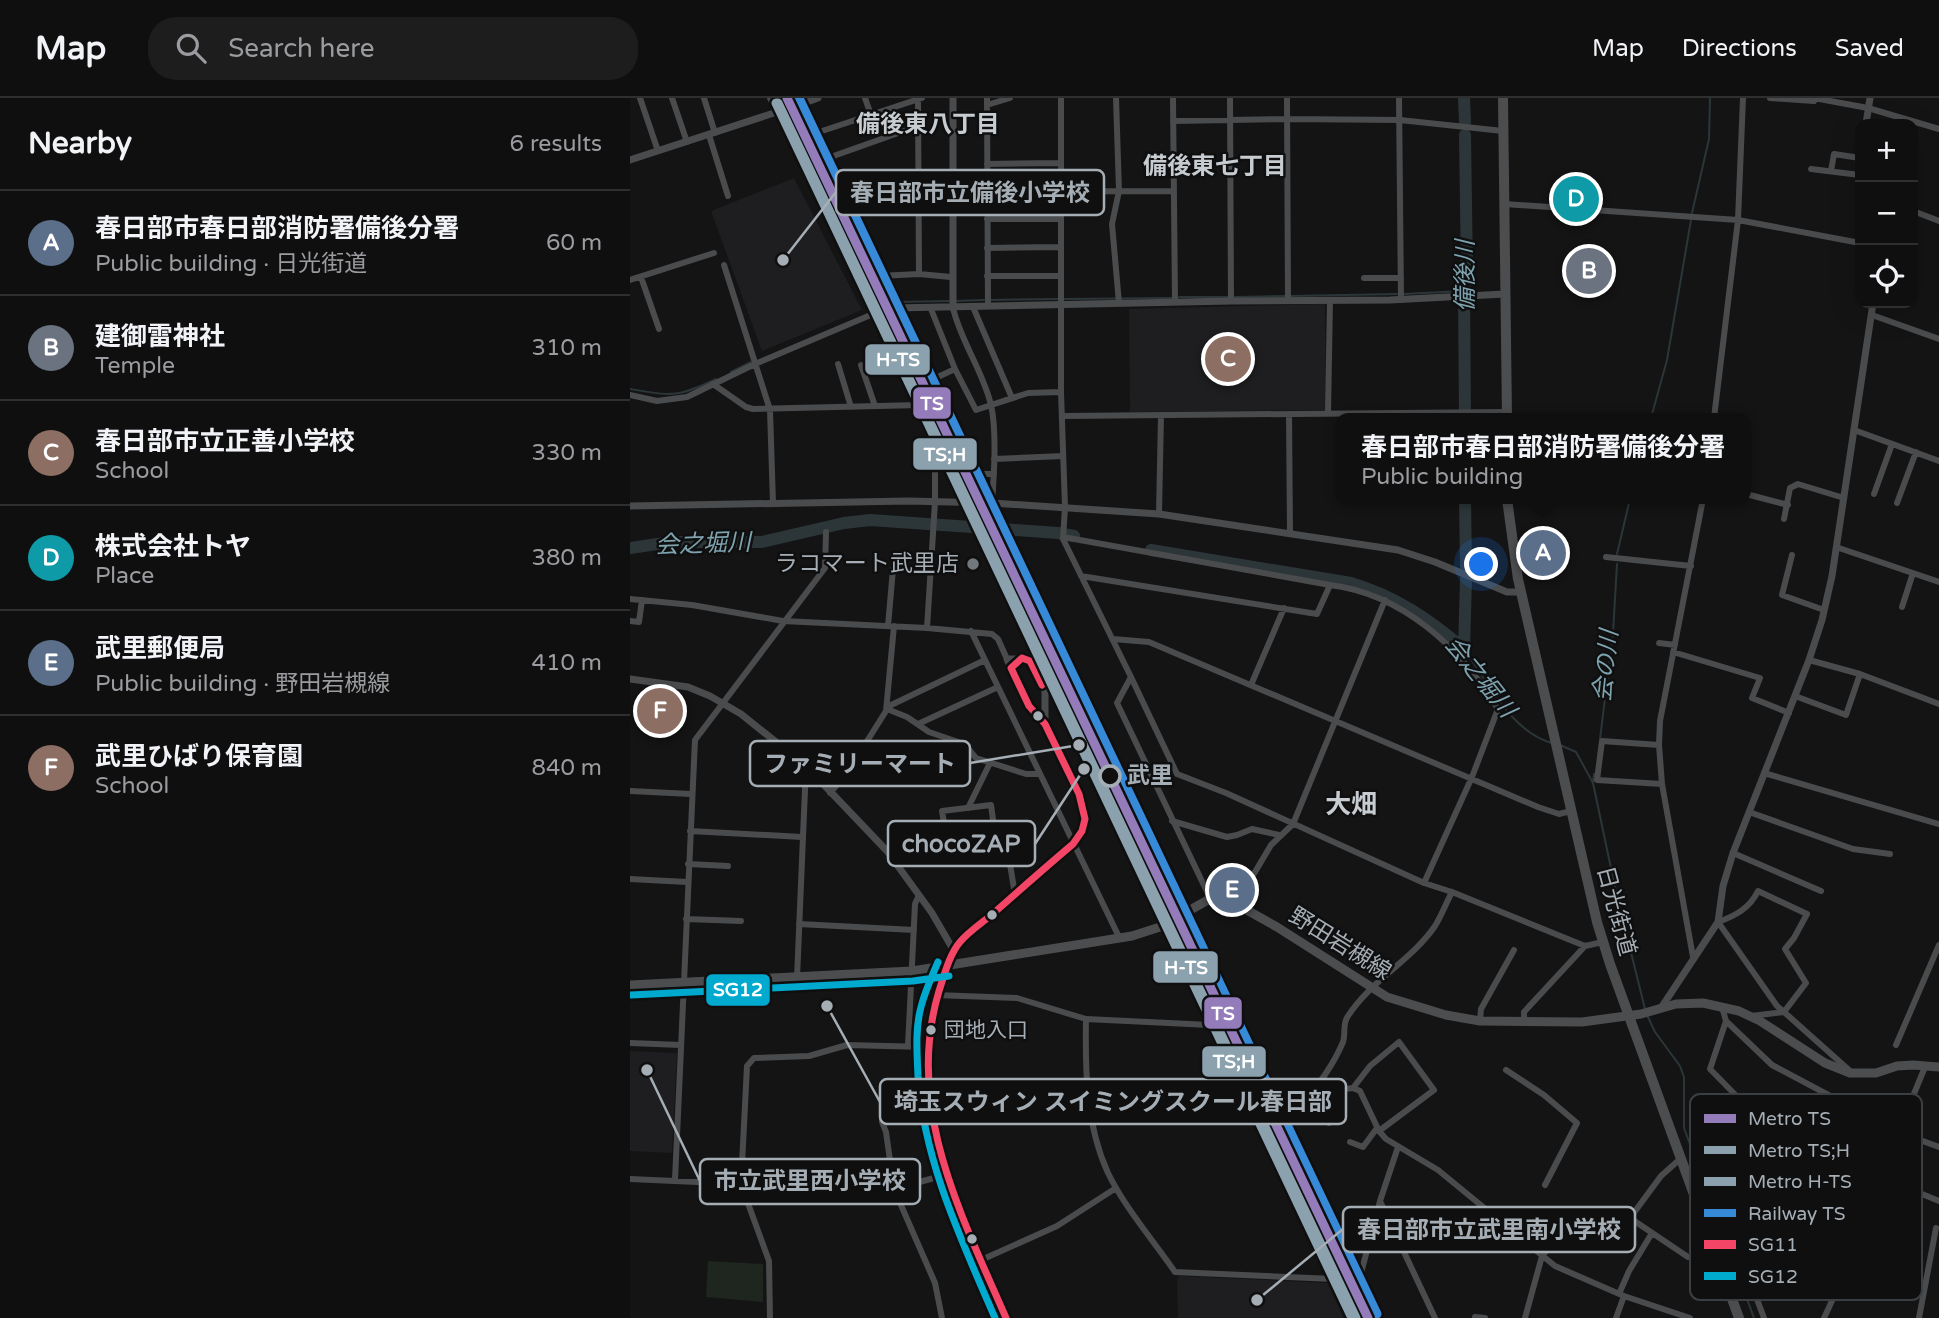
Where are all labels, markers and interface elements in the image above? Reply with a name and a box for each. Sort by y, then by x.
search box [148,17,638,80]
text: Map [35,29,106,68]
icon: search [172,29,210,67]
text: Search here [228,33,374,64]
text: Map [1592,34,1644,63]
text: Directions [1682,34,1797,63]
text: Saved [1835,34,1904,63]
district label: 備後東八丁目 [856,110,1000,139]
map controls [1855,119,1918,308]
button: + [1855,119,1918,182]
text: Nearby [28,125,132,162]
text: 6 results [509,130,602,158]
district label: 備後東七丁目 [1143,152,1287,181]
callout: 春日部市立備後小学校 [836,170,1104,215]
pin: D [1553,173,1599,225]
text: 春日部市立備後小学校 [850,179,1090,208]
button: − [1855,182,1918,245]
text: 春日部市春日部消防署備後分署 [95,213,459,244]
text: A [42,229,60,257]
text: 60 m [546,229,602,257]
water label: 備後川 [1451,237,1480,312]
pin: B [1566,245,1612,297]
button: locate [1855,245,1918,308]
text: Public building · 日光街道 [95,250,367,278]
text: 建御雷神社 [95,321,225,352]
pin: C [1205,333,1251,385]
text: B [43,334,59,362]
text: 310 m [532,334,602,362]
line badge: H-TS [864,343,931,376]
text: H-TS [876,349,920,371]
text: Temple [95,352,175,380]
line badge: TS [912,386,952,420]
text: TS [919,393,944,415]
popup [1335,413,1751,504]
text: 春日部市立正善小学校 [95,426,355,457]
text: 春日部市春日部消防署備後分署 [1361,432,1725,463]
line badge: TS;H [912,437,978,471]
text: C [43,439,59,467]
text: 330 m [532,439,602,467]
text: TS;H [923,444,966,466]
text: School [95,457,169,485]
text: Public building [1361,463,1523,491]
pin: A [1520,527,1566,579]
water label: 会之堀川 [655,528,754,560]
text: 株式会社トヤ [95,531,251,562]
text: D [42,544,60,572]
text: 380 m [532,544,602,572]
your location [1464,547,1498,581]
place label: ラコマート武里店 [775,550,959,578]
marker: ラコマート武里店 [965,556,981,572]
text: Place [95,562,154,590]
water label: 会の川 [1588,626,1624,703]
water label: 会之堀川 [1439,631,1523,726]
text: 武里郵便局 [95,633,225,664]
text: E [44,649,58,677]
text: 410 m [532,649,602,677]
text: Public building · 野田岩槻線 [95,670,390,698]
pin: F [637,685,683,737]
unlabelled marker [1031,709,1045,723]
text: 武里ひばり保育園 [95,741,303,772]
callout: ファミリーマート [750,741,970,786]
text: ファミリーマート [764,750,956,779]
text: F [44,754,58,782]
text: 840 m [532,754,602,782]
place label: 武里 [1127,762,1173,790]
marker: 武里 [1099,765,1121,787]
text: School [95,772,169,800]
district label: 大畑 [1325,789,1377,820]
callout: chocoZAP [888,821,1035,866]
text: chocoZAP [902,830,1020,859]
street label: 日光街道 [1591,863,1641,959]
pin: E [1209,864,1255,916]
street label: 野田岩槻線 [1284,902,1396,986]
unlabelled marker [985,908,999,922]
line badge: H-TS [1152,950,1219,984]
text: H-TS [1164,957,1208,979]
line badge: SG12 [705,973,771,1007]
text: SG12 [713,979,763,1001]
line badge: TS [1203,996,1243,1030]
text: TS [1210,1003,1235,1025]
place label: 団地入口 [944,1018,1028,1043]
marker: 団地入口 [924,1023,938,1037]
line badge: TS;H [1201,1045,1267,1078]
text: TS;H [1212,1051,1255,1073]
callout: 埼玉スウィン スイミングスクール春日部 [880,1079,1346,1124]
text: 埼玉スウィン スイミングスクール春日部 [894,1088,1332,1117]
legend [1690,1094,1922,1300]
text: Metro TS [1748,1108,1831,1130]
text: Metro TS;H [1748,1140,1850,1162]
callout: 市立武里西小学校 [700,1159,920,1204]
text: 市立武里西小学校 [714,1167,906,1196]
text: Metro H-TS [1748,1171,1852,1193]
text: Railway TS [1748,1203,1846,1225]
callout: 春日部市立武里南小学校 [1343,1207,1635,1252]
text: 春日部市立武里南小学校 [1357,1216,1621,1245]
unlabelled marker [965,1232,979,1246]
text: SG11 [1748,1234,1798,1256]
text: SG12 [1748,1266,1798,1288]

